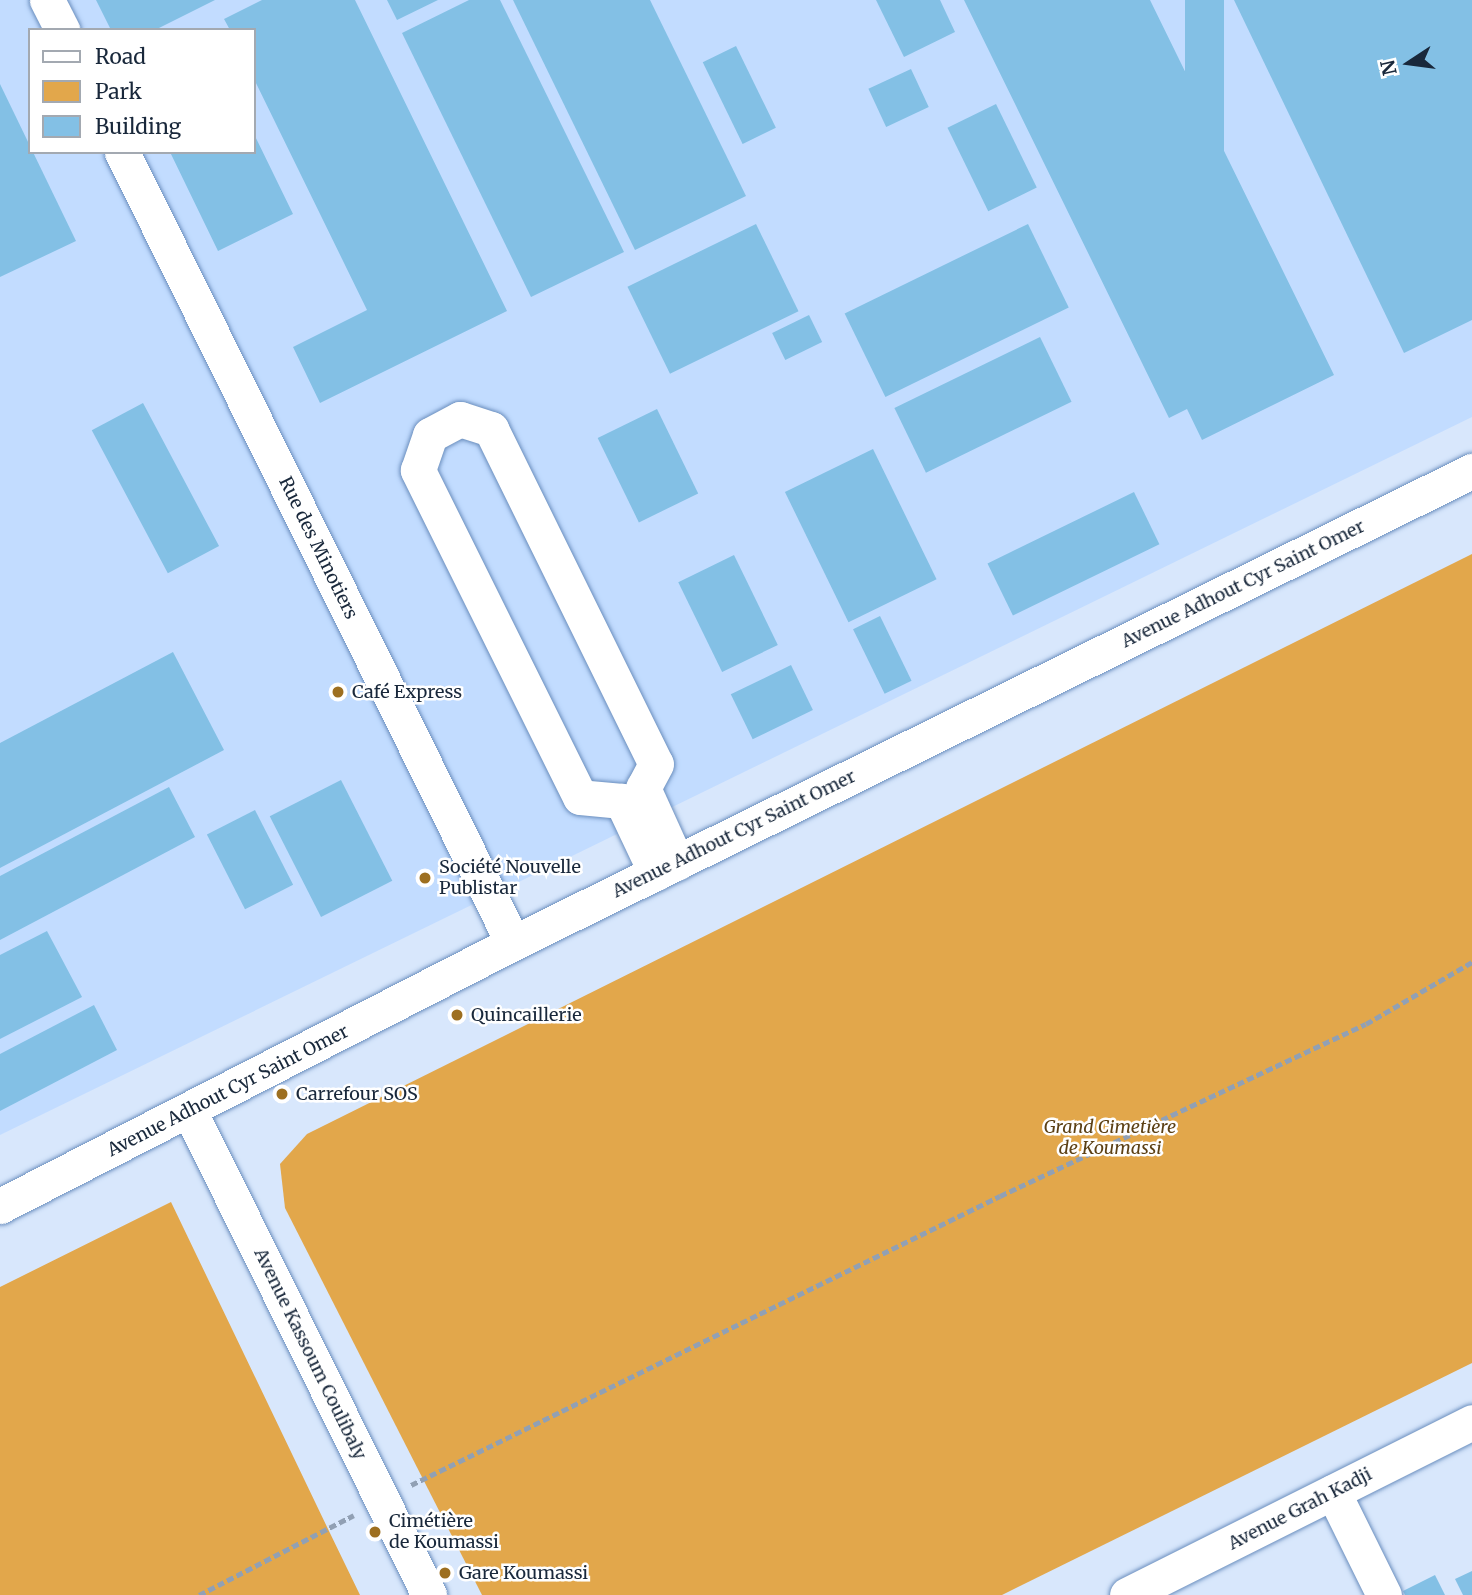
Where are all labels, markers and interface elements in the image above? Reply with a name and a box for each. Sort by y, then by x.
legend [28,28,256,154]
north arrow [1374,28,1444,98]
text: Road [95,43,146,70]
text: N [1375,58,1402,78]
text: Park [95,78,142,105]
text: Building [95,113,181,140]
street label: Rue des Minotiers [274,473,362,623]
street label: Avenue Adhout Cyr Saint Omer [1118,516,1368,652]
place label: Café Express [352,681,462,703]
marker: Café Express [330,684,346,700]
street label: Avenue Adhout Cyr Saint Omer [609,766,859,902]
place label: Société Nouvelle Publistar [439,857,581,900]
marker: Société Nouvelle Publistar [417,870,433,886]
place label: Quincaillerie [471,1004,582,1026]
marker: Quincaillerie [449,1007,465,1023]
street label: Avenue Adhout Cyr Saint Omer [104,1021,352,1161]
place label: Carrefour SOS [296,1083,418,1105]
marker: Carrefour SOS [274,1086,290,1102]
park label: Grand Cimetière de Koumassi [1044,1117,1176,1160]
street label: Avenue Kassoum Coulibaly [249,1245,371,1463]
street label: Avenue Grah Kadji [1225,1463,1375,1555]
place label: Cimétière de Koumassi [389,1511,499,1554]
marker: Cimétière de Koumassi [367,1524,383,1540]
place label: Gare Koumassi [459,1562,588,1584]
marker: Gare Koumassi [437,1565,453,1581]

